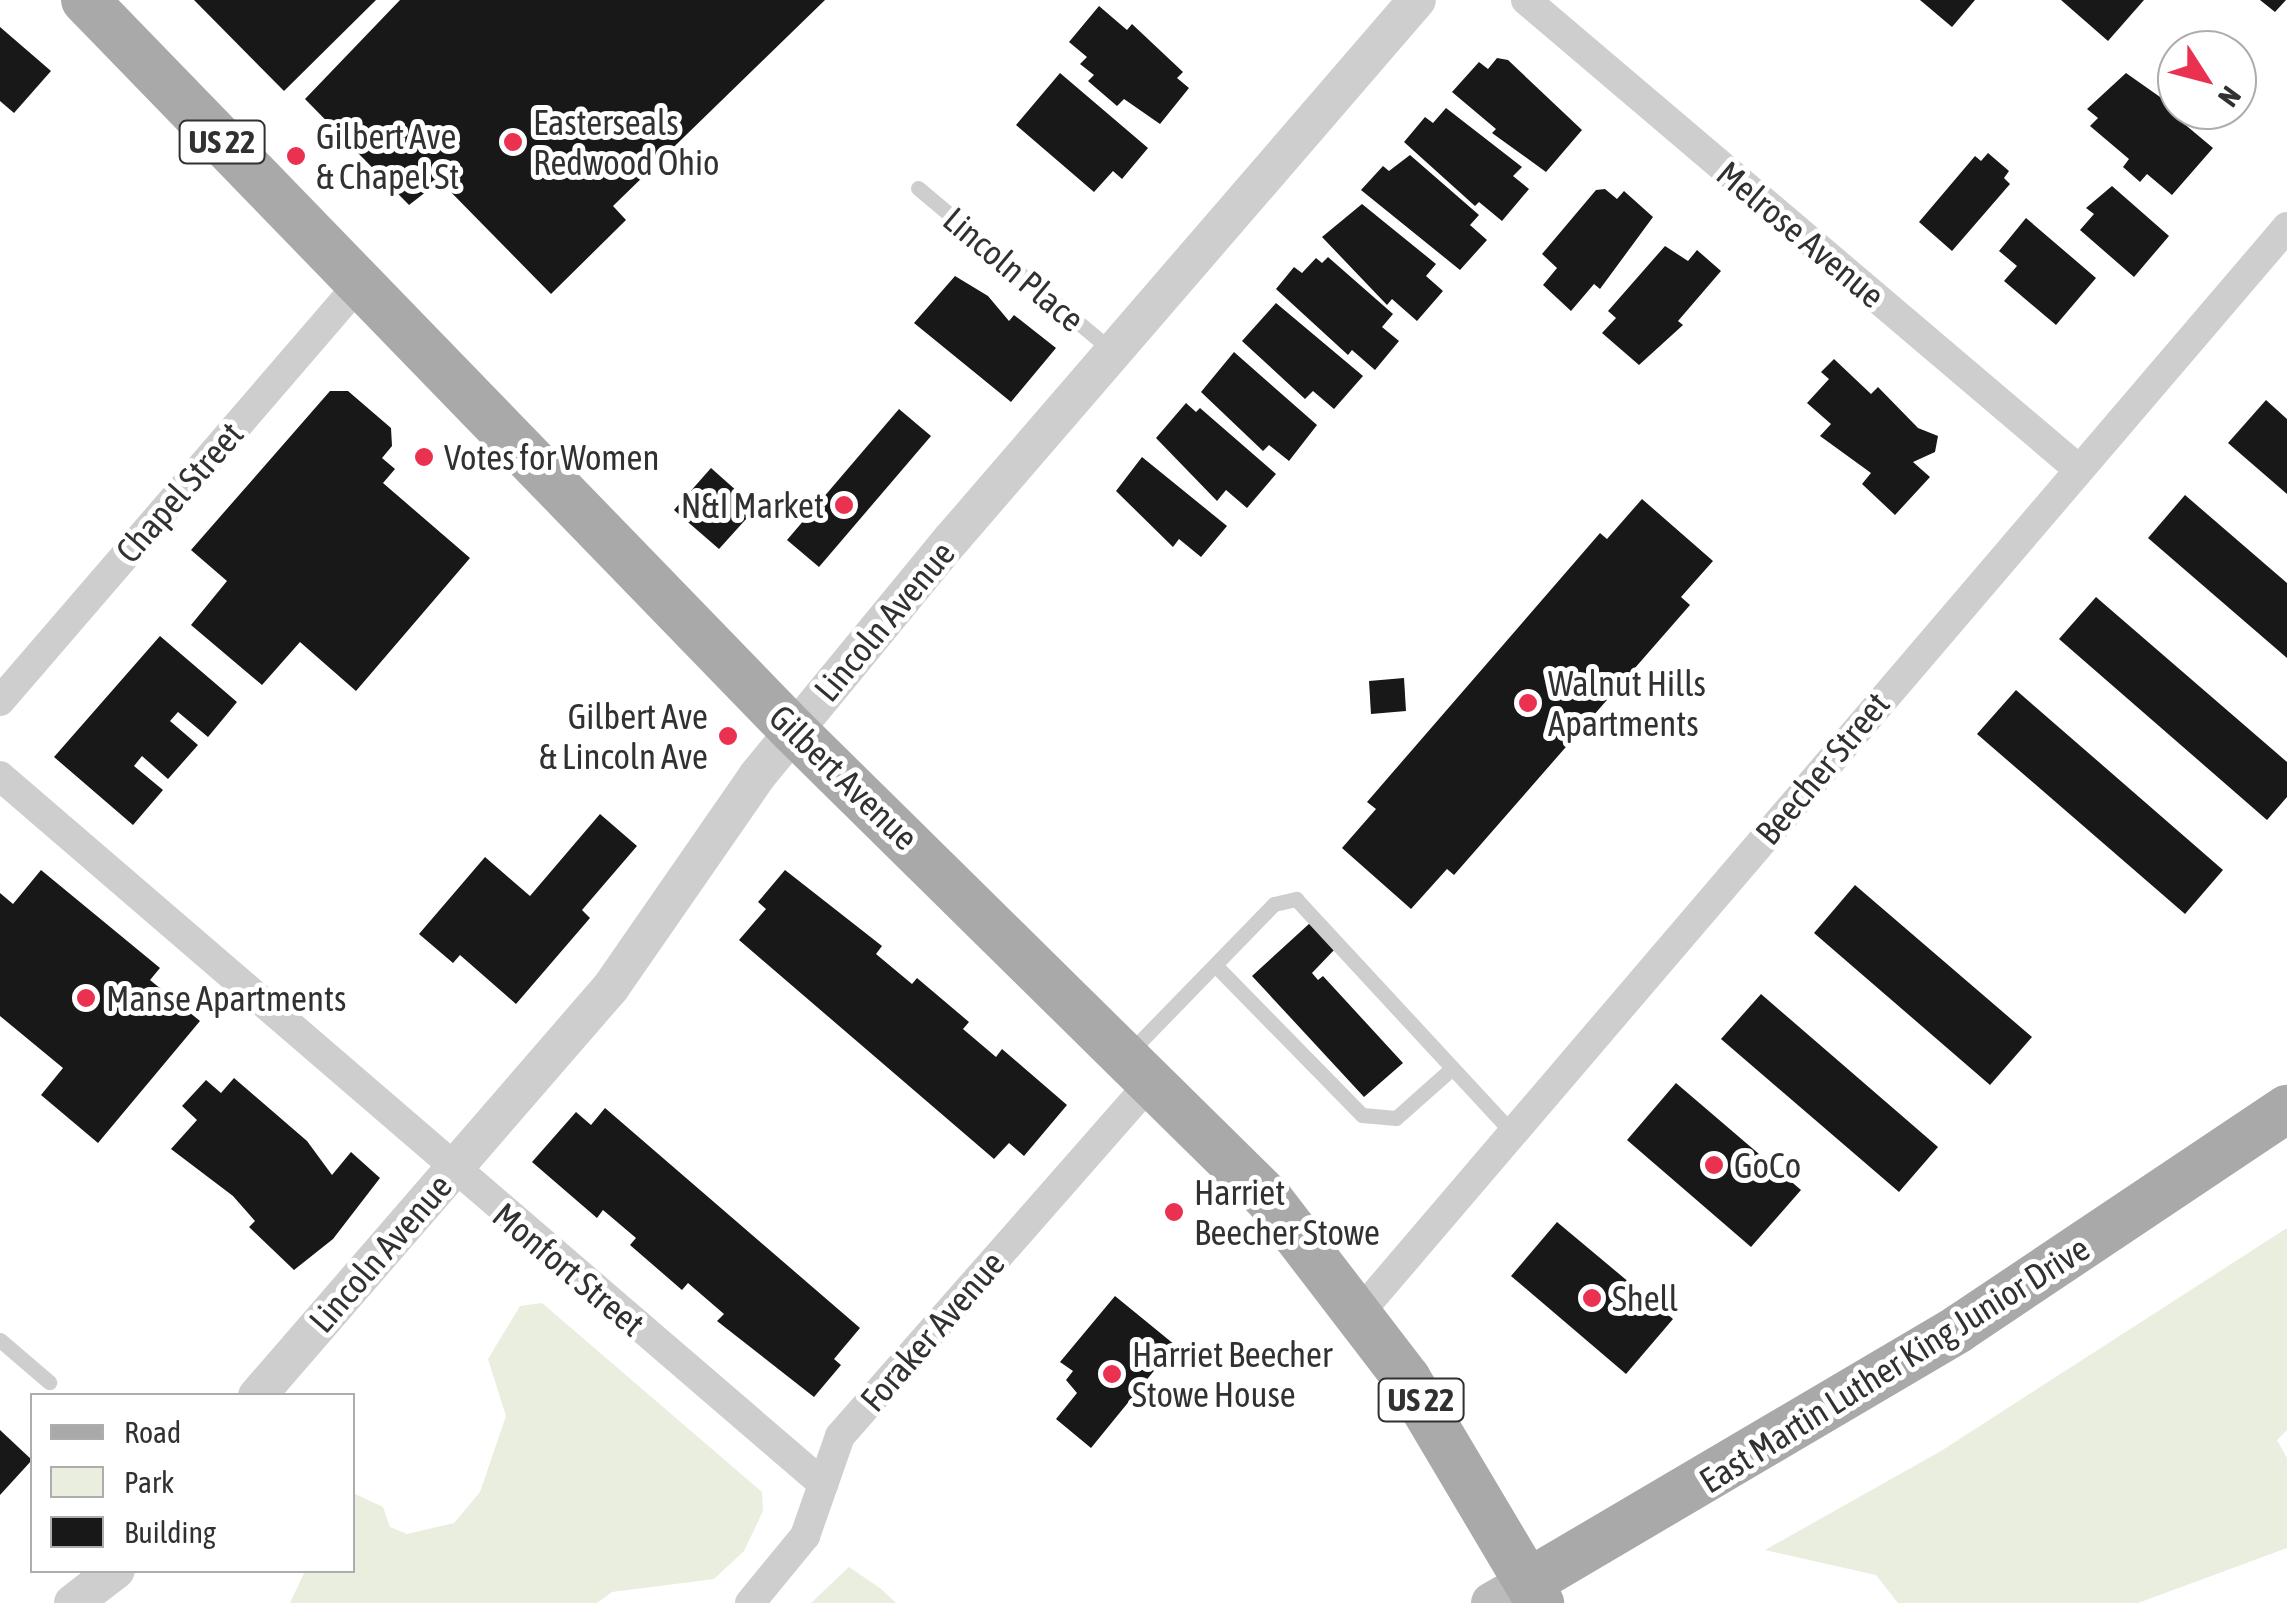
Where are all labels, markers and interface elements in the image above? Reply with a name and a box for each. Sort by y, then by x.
north arrow [2157,30,2257,130]
text: N [2212,80,2247,113]
place label: Easterseals Redwood Ohio [533,101,720,183]
road number: US 22 [177,115,267,169]
place label: Gilbert Ave & Chapel St [316,115,459,197]
marker: Easterseals Redwood Ohio [502,131,524,153]
marker: Gilbert Ave & Chapel St [285,145,307,167]
street label: Melrose Avenue [1709,152,1893,316]
street label: Lincoln Place [935,198,1093,340]
street label: Chapel Street [107,413,251,571]
place label: Votes for Women [444,436,659,478]
marker: Votes for Women [413,446,435,468]
place label: N&I Market [681,484,824,526]
marker: N&I Market [833,494,855,516]
street label: Lincoln Avenue [805,532,963,710]
place label: Walnut Hills Apartments [1548,662,1706,744]
street label: Beecher Street [1746,683,1898,853]
marker: Walnut Hills Apartments [1517,692,1539,714]
place label: Gilbert Ave & Lincoln Ave [539,695,708,777]
street label: Gilbert Avenue [761,696,927,858]
marker: Gilbert Ave & Lincoln Ave [717,725,739,747]
place label: Manse Apartments [106,977,346,1019]
marker: Manse Apartments [75,987,97,1009]
place label: GoCo [1734,1144,1801,1186]
marker: GoCo [1703,1154,1725,1176]
street label: Lincoln Avenue [300,1165,460,1341]
place label: Harriet Beecher Stowe [1194,1171,1380,1253]
street label: Monfort Street [485,1194,653,1344]
marker: Harriet Beecher Stowe [1163,1201,1185,1223]
street label: East Martin Luther King Junior Drive [1692,1227,2096,1501]
street label: Foraker Avenue [851,1242,1013,1420]
place label: Shell [1612,1277,1678,1319]
marker: Shell [1581,1287,1603,1309]
place label: Harriet Beecher Stowe House [1132,1333,1332,1415]
marker: Harriet Beecher Stowe House [1101,1363,1123,1385]
road number: US 22 [1376,1373,1466,1427]
legend [30,1393,355,1573]
text: Road [124,1415,181,1449]
text: Park [124,1465,174,1499]
text: Building [124,1515,216,1549]

